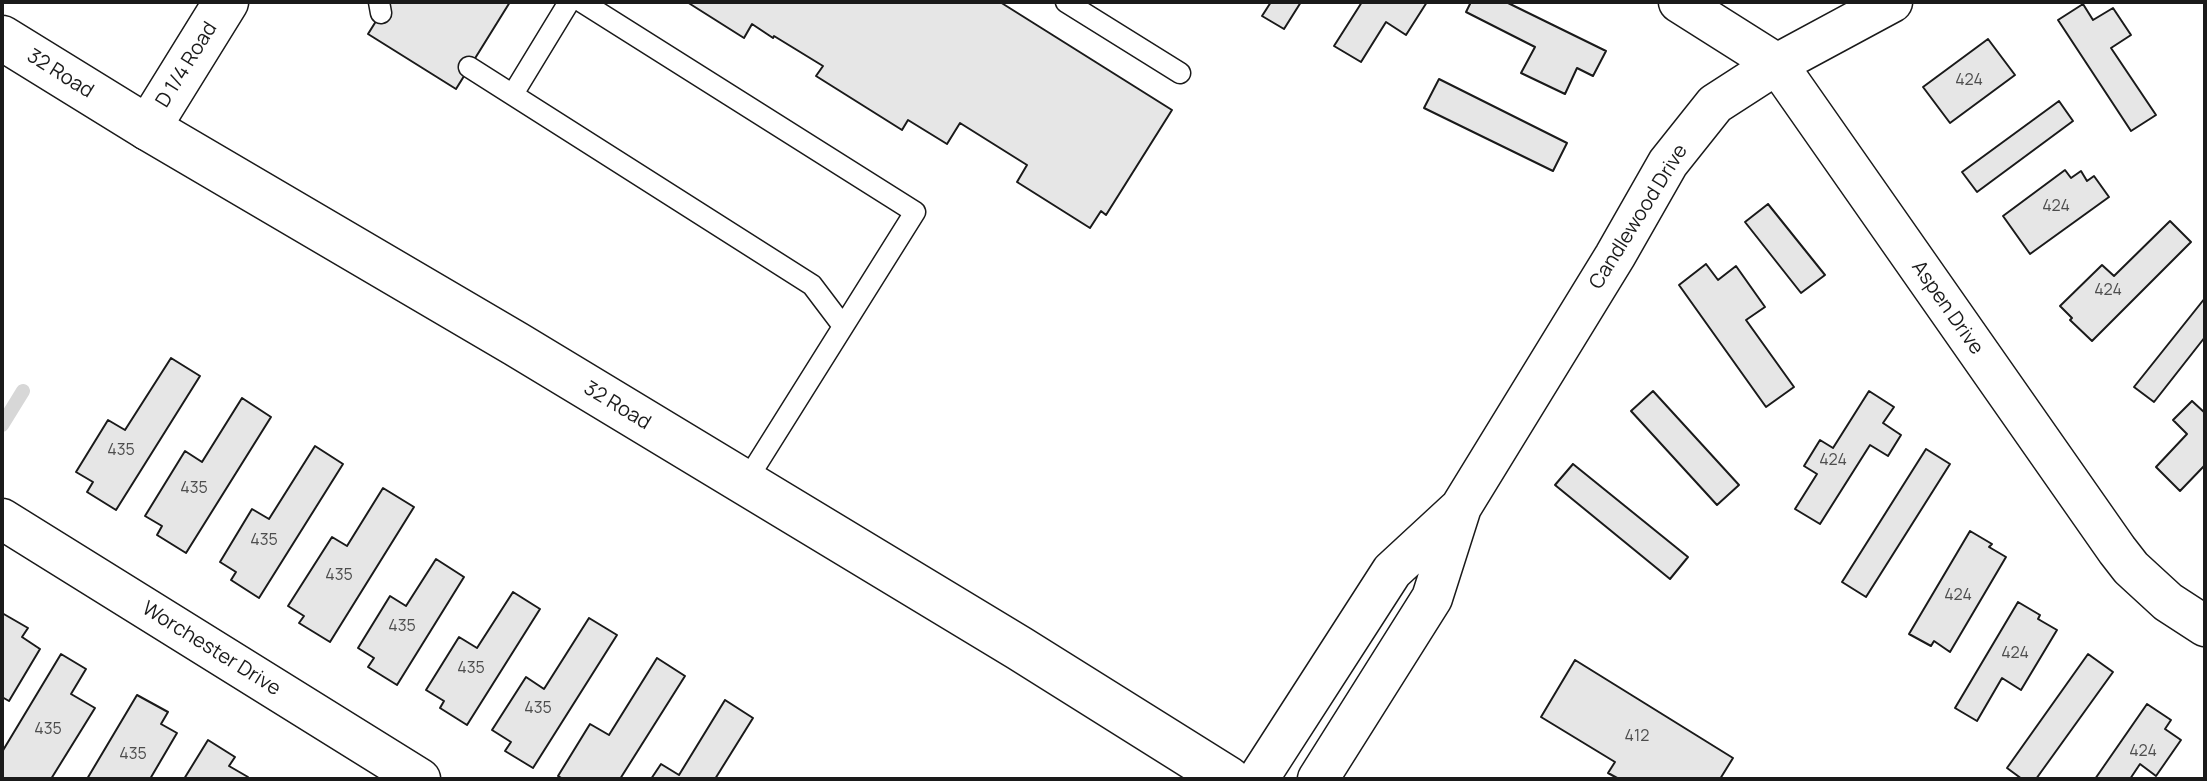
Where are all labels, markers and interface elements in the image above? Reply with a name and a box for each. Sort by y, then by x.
street label: D 1/4 Road [151,18,223,112]
street label: 32 Road [22,44,98,104]
house number: 424 [1955,71,1983,91]
street label: Candlewood Drive [1585,140,1693,294]
house number: 424 [2042,197,2070,217]
street label: Aspen Drive [1906,256,1988,360]
house number: 424 [2094,281,2122,301]
street label: 32 Road [579,377,655,435]
house number: 435 [107,441,135,461]
house number: 424 [1819,451,1847,471]
house number: 435 [180,479,208,499]
house number: 435 [250,531,278,551]
house number: 435 [325,566,353,586]
house number: 424 [1944,586,1972,606]
street label: Worchester Drive [137,597,285,701]
house number: 435 [388,617,416,637]
house number: 424 [2001,644,2029,664]
house number: 435 [457,659,485,679]
house number: 435 [524,699,552,719]
house number: 435 [34,720,62,740]
house number: 412 [1625,727,1649,747]
house number: 424 [2129,742,2157,762]
house number: 435 [119,745,147,765]

